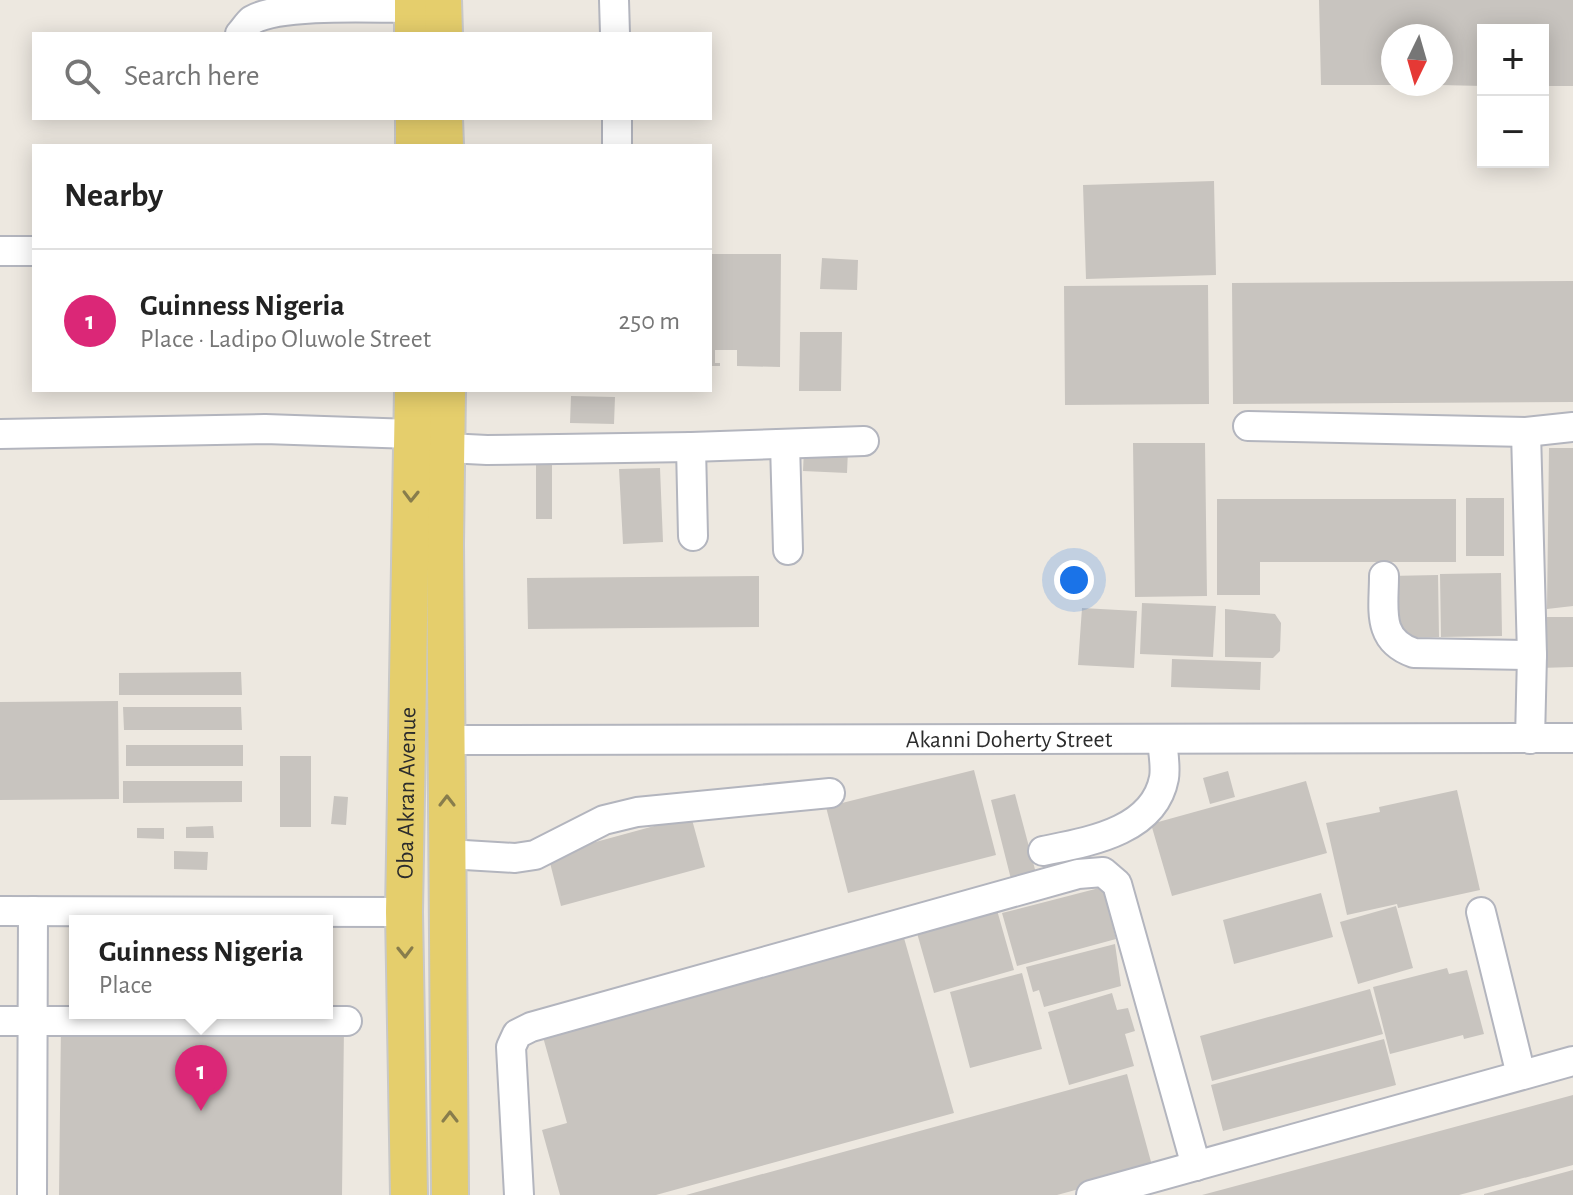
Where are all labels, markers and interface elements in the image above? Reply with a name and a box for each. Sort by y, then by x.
north arrow [1381,24,1453,96]
map controls [1477,24,1549,168]
button: + [1477,24,1549,96]
search box [32,32,712,120]
icon: search [60,54,104,98]
text: Search here [124,61,260,91]
button: − [1477,96,1549,168]
text: Nearby [64,179,163,213]
text: Guinness Nigeria [140,291,345,321]
text: 1 [85,308,95,334]
text: 250 m [618,308,680,334]
text: Place · Ladipo Oluwole Street [140,326,431,352]
one-way arrow [402,490,420,503]
your location [1054,560,1094,600]
street label: Oba Akran Avenue [394,707,421,879]
street label: Akanni Doherty Street [906,728,1113,752]
one-way arrow [438,794,456,807]
popup [69,915,333,1019]
text: Guinness Nigeria [99,937,303,967]
one-way arrow [396,946,414,959]
text: Place [99,972,153,998]
pin: 1 [175,1045,227,1111]
one-way arrow [441,1110,459,1123]

